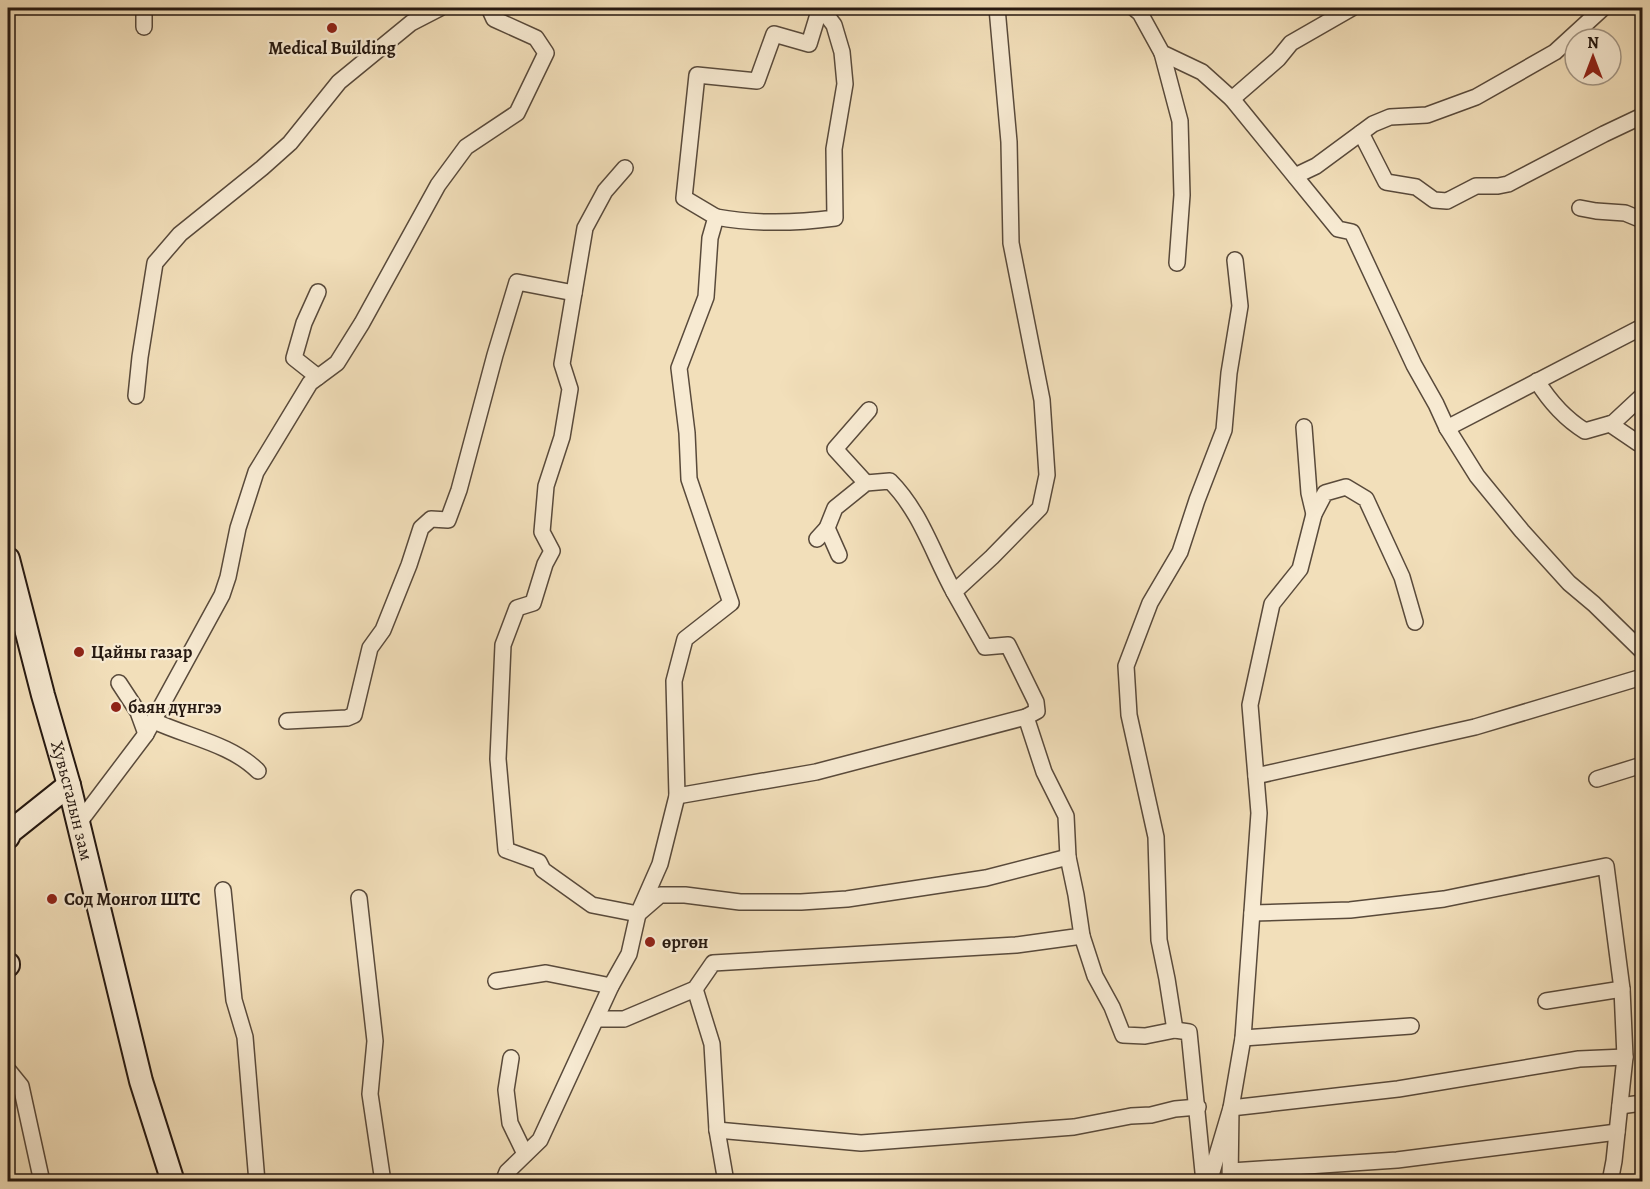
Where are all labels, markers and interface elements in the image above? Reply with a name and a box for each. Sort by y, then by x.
marker: Medical Building [325,21,339,35]
north arrow [1563,27,1623,87]
text: N [1587,32,1599,54]
place label: Medical Building [268,36,397,60]
place label: Цайны газар [91,640,193,664]
marker: Цайны газар [72,645,86,659]
place label: баян дүнгээ [128,695,222,719]
marker: баян дүнгээ [109,700,123,714]
street label: Хувьсгалын зам [45,738,99,863]
place label: Сод Монгол ШТС [64,887,201,911]
marker: Сод Монгол ШТС [45,892,59,906]
place label: өргөн [662,930,708,954]
marker: өргөн [643,935,657,949]

